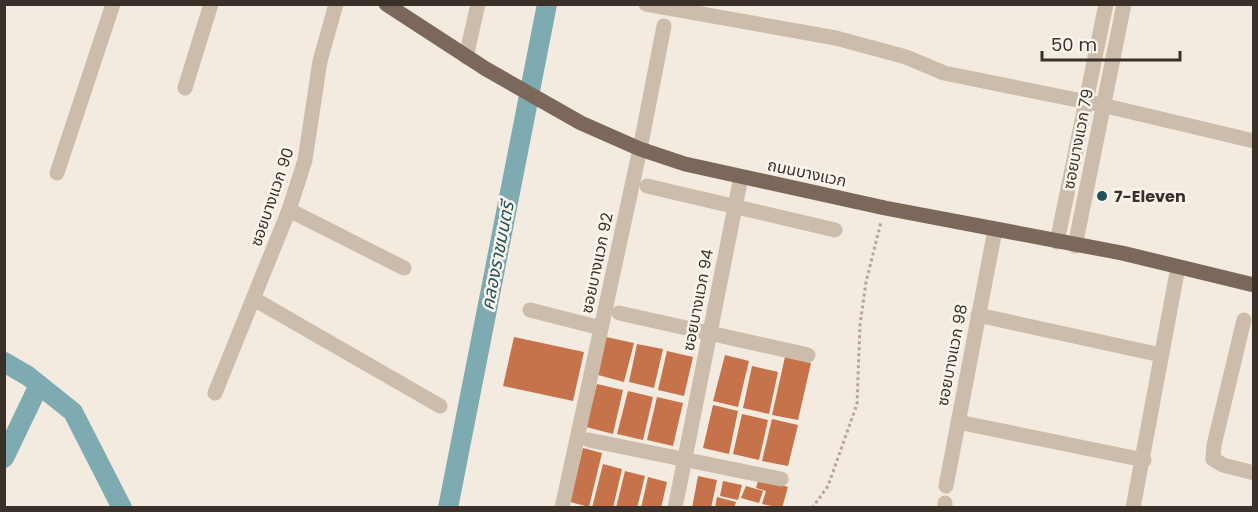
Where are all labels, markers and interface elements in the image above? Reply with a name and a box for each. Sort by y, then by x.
scale bar [1042,24,1180,62]
text: 50 m [1051,32,1097,57]
street label: ซอยบางแวก 79 [1057,87,1099,191]
street label: ซอยบางแวก 90 [244,144,300,250]
street label: ถนนบางแวก [765,153,849,193]
place label: 7-Eleven [1114,185,1186,208]
marker: 7-Eleven [1095,189,1109,203]
water label: คลองราชมนตรี [474,197,520,312]
street label: ซอยบางแวก 92 [575,211,619,315]
street label: ซอยบางแวก 94 [677,247,719,353]
street label: ซอยบางแวก 98 [931,302,973,408]

